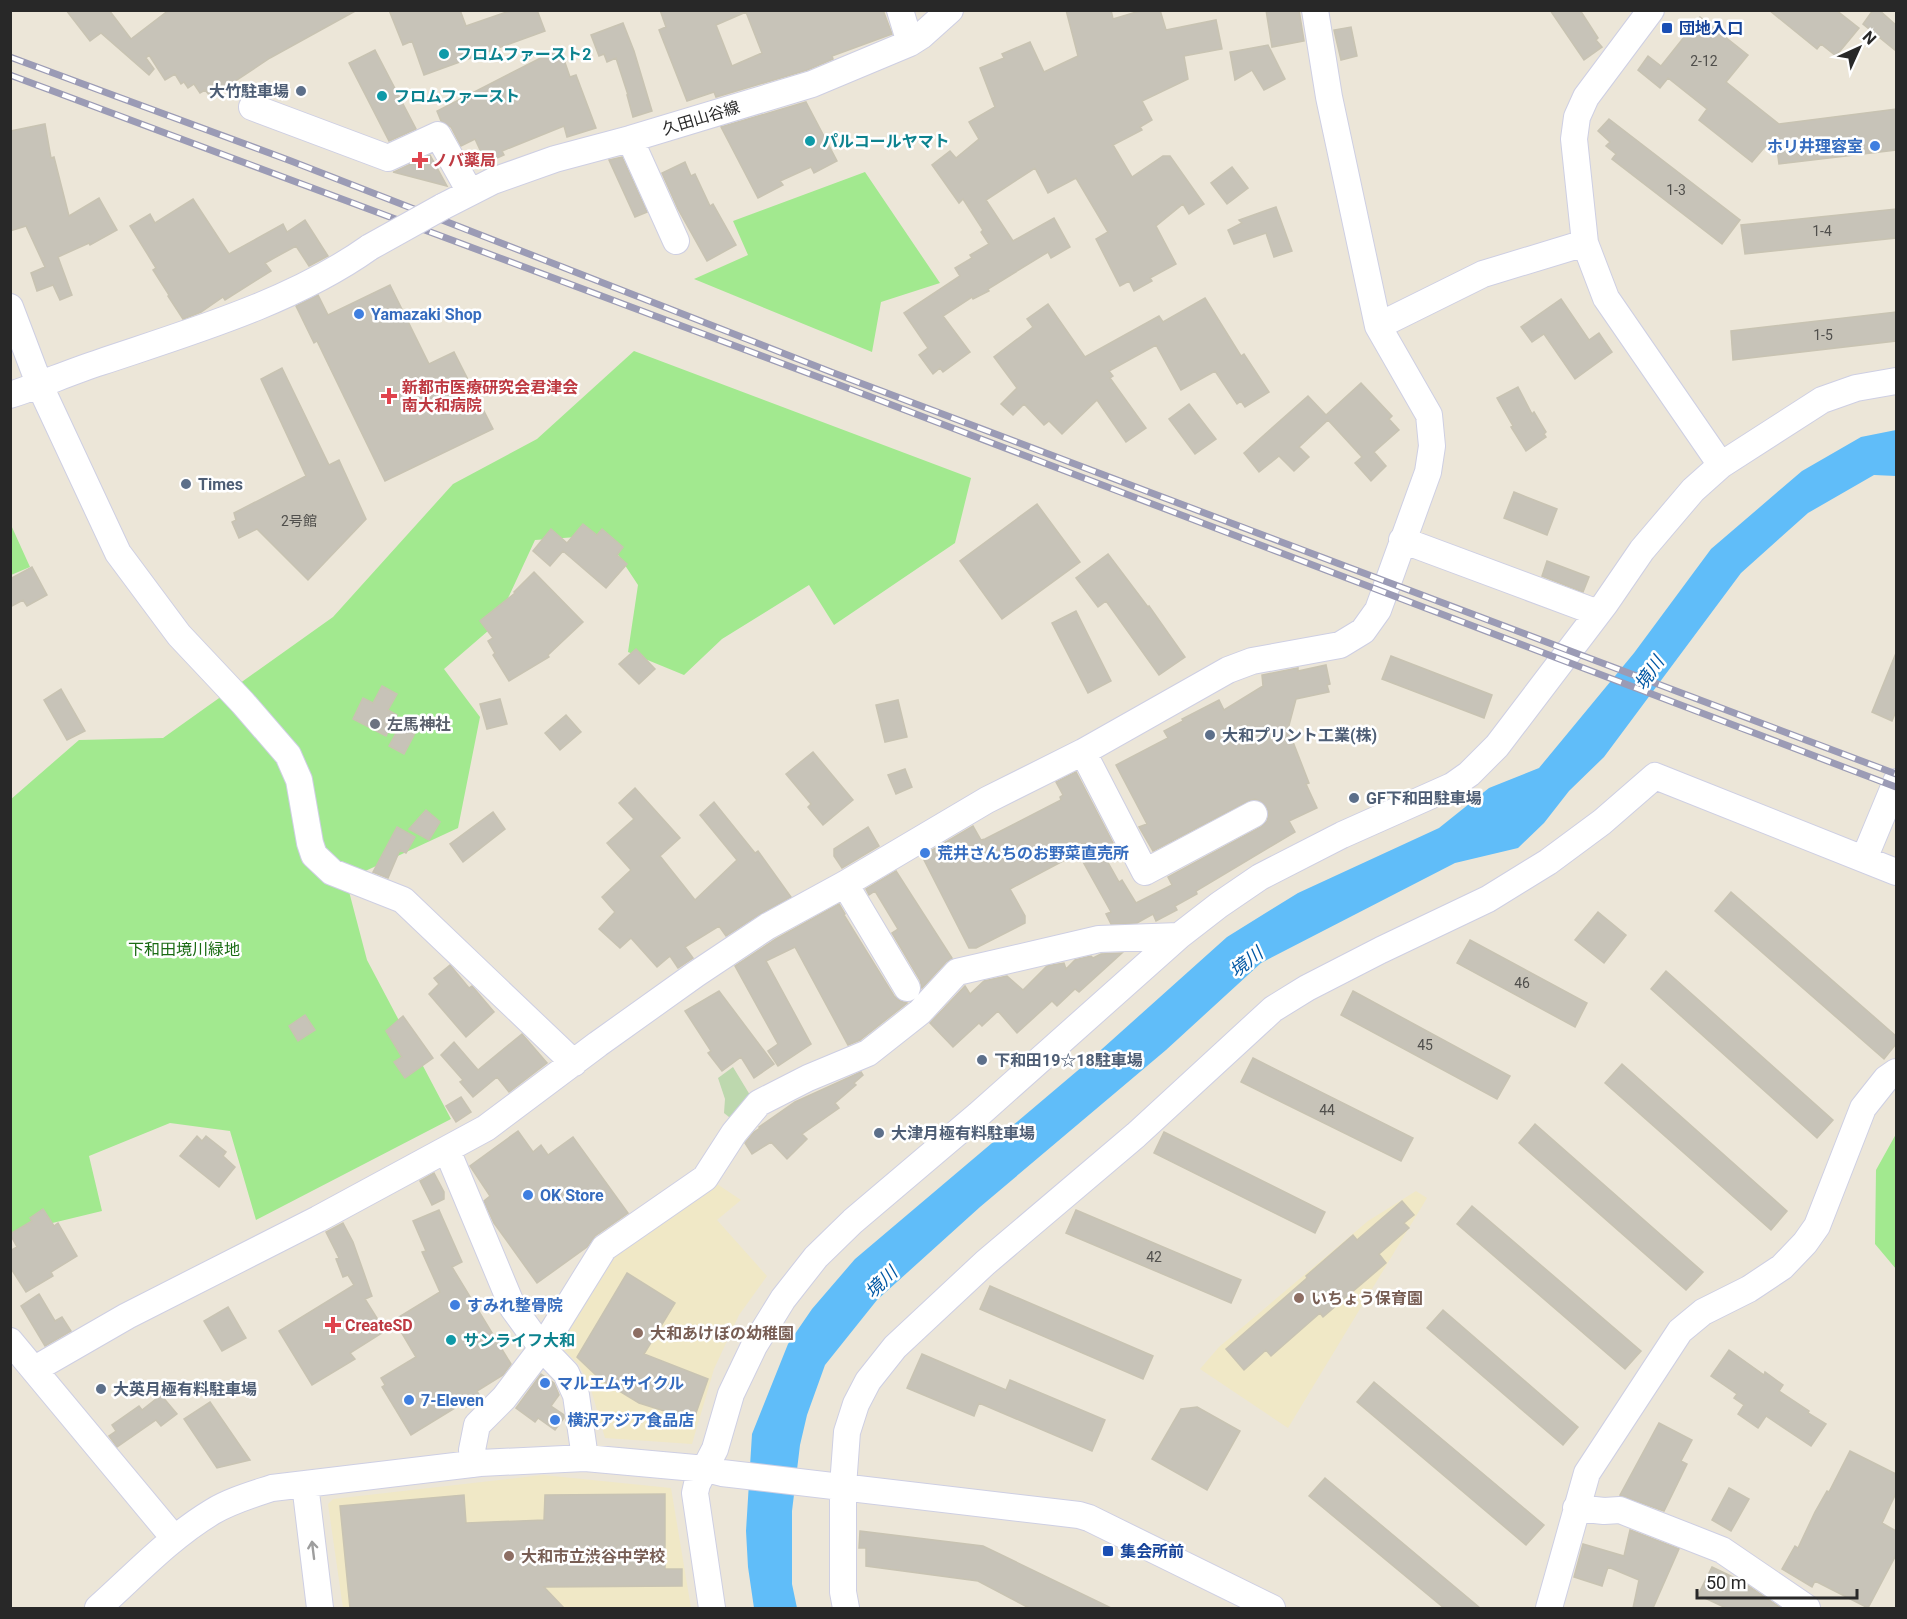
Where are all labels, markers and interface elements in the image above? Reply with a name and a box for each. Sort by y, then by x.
north arrow [1829,18,1889,78]
place label: 団地入口 [1679,19,1743,38]
marker: 団地入口 [1660,21,1674,35]
text: N [1859,27,1880,48]
place label: フロムファースト2 [456,45,591,64]
marker: フロムファースト2 [437,47,451,61]
house number: 2-12 [1690,53,1718,69]
place label: 大竹駐車場 [209,82,289,101]
marker: 大竹駐車場 [294,84,308,98]
place label: フロムファースト [394,87,520,106]
marker: フロムファースト [375,89,389,103]
street label: 久田山谷線 [660,97,742,139]
place label: パルコールヤマト [822,132,950,151]
marker: パルコールヤマト [803,134,817,148]
place label: ホリ井理容室 [1767,137,1863,156]
marker: ホリ井理容室 [1868,139,1882,153]
place label: ノバ薬局 [432,151,496,170]
marker: ノバ薬局 [413,153,427,167]
house number: 1-3 [1666,182,1686,198]
house number: 1-4 [1812,223,1832,239]
place label: Yamazaki Shop [371,305,482,324]
marker: Yamazaki Shop [352,307,366,321]
house number: 1-5 [1813,327,1833,343]
place label: 新都市医療研究会君津会 南大和病院 [402,378,578,415]
marker: 新都市医療研究会君津会 南大和病院 [380,387,398,405]
place label: Times [198,475,243,494]
marker: Times [179,477,193,491]
house number: 2号館 [281,513,317,529]
water label: 境川 [1630,651,1669,694]
place label: 左馬神社 [387,715,451,734]
marker: 左馬神社 [368,717,382,731]
place label: 大和プリント工業(株) [1222,726,1377,745]
marker: 大和プリント工業(株) [1203,728,1217,742]
place label: GF下和田駐車場 [1366,789,1482,808]
marker: GF下和田駐車場 [1347,791,1361,805]
place label: 荒井さんちのお野菜直売所 [937,844,1129,863]
marker: 荒井さんちのお野菜直売所 [918,846,932,860]
park label: 下和田境川緑地 [128,940,240,959]
water label: 境川 [1225,941,1268,981]
house number: 46 [1514,975,1530,991]
house number: 45 [1417,1037,1433,1053]
place label: 下和田19☆18駐車場 [994,1051,1143,1070]
marker: 下和田19☆18駐車場 [975,1053,989,1067]
house number: 44 [1319,1102,1335,1118]
place label: 大津月極有料駐車場 [891,1124,1035,1143]
marker: 大津月極有料駐車場 [872,1126,886,1140]
place label: OK Store [540,1186,604,1205]
marker: OK Store [521,1188,535,1202]
house number: 42 [1146,1249,1162,1265]
water label: 境川 [861,1261,903,1302]
place label: いちょう保育園 [1311,1289,1423,1308]
marker: いちょう保育園 [1292,1291,1306,1305]
place label: すみれ整骨院 [467,1296,563,1315]
marker: すみれ整骨院 [448,1298,462,1312]
place label: CreateSD [345,1316,413,1335]
marker: CreateSD [326,1318,340,1332]
place label: 大和あけぼの幼稚園 [650,1324,794,1343]
marker: 大和あけぼの幼稚園 [631,1326,645,1340]
place label: サンライフ大和 [463,1331,575,1350]
marker: サンライフ大和 [444,1333,458,1347]
place label: マルエムサイクル [557,1374,684,1393]
marker: マルエムサイクル [538,1376,552,1390]
place label: 大英月極有料駐車場 [113,1380,257,1399]
marker: 大英月極有料駐車場 [94,1382,108,1396]
place label: 7-Eleven [421,1391,484,1410]
marker: 7-Eleven [402,1393,416,1407]
place label: 横沢アジア食品店 [567,1411,694,1430]
marker: 横沢アジア食品店 [548,1413,562,1427]
one-way arrow [307,1541,318,1561]
place label: 集会所前 [1120,1542,1184,1561]
marker: 集会所前 [1101,1544,1115,1558]
place label: 大和市立渋谷中学校 [521,1547,665,1566]
marker: 大和市立渋谷中学校 [502,1549,516,1563]
scale bar [1697,1562,1858,1600]
text: 50 m [1706,1572,1746,1593]

